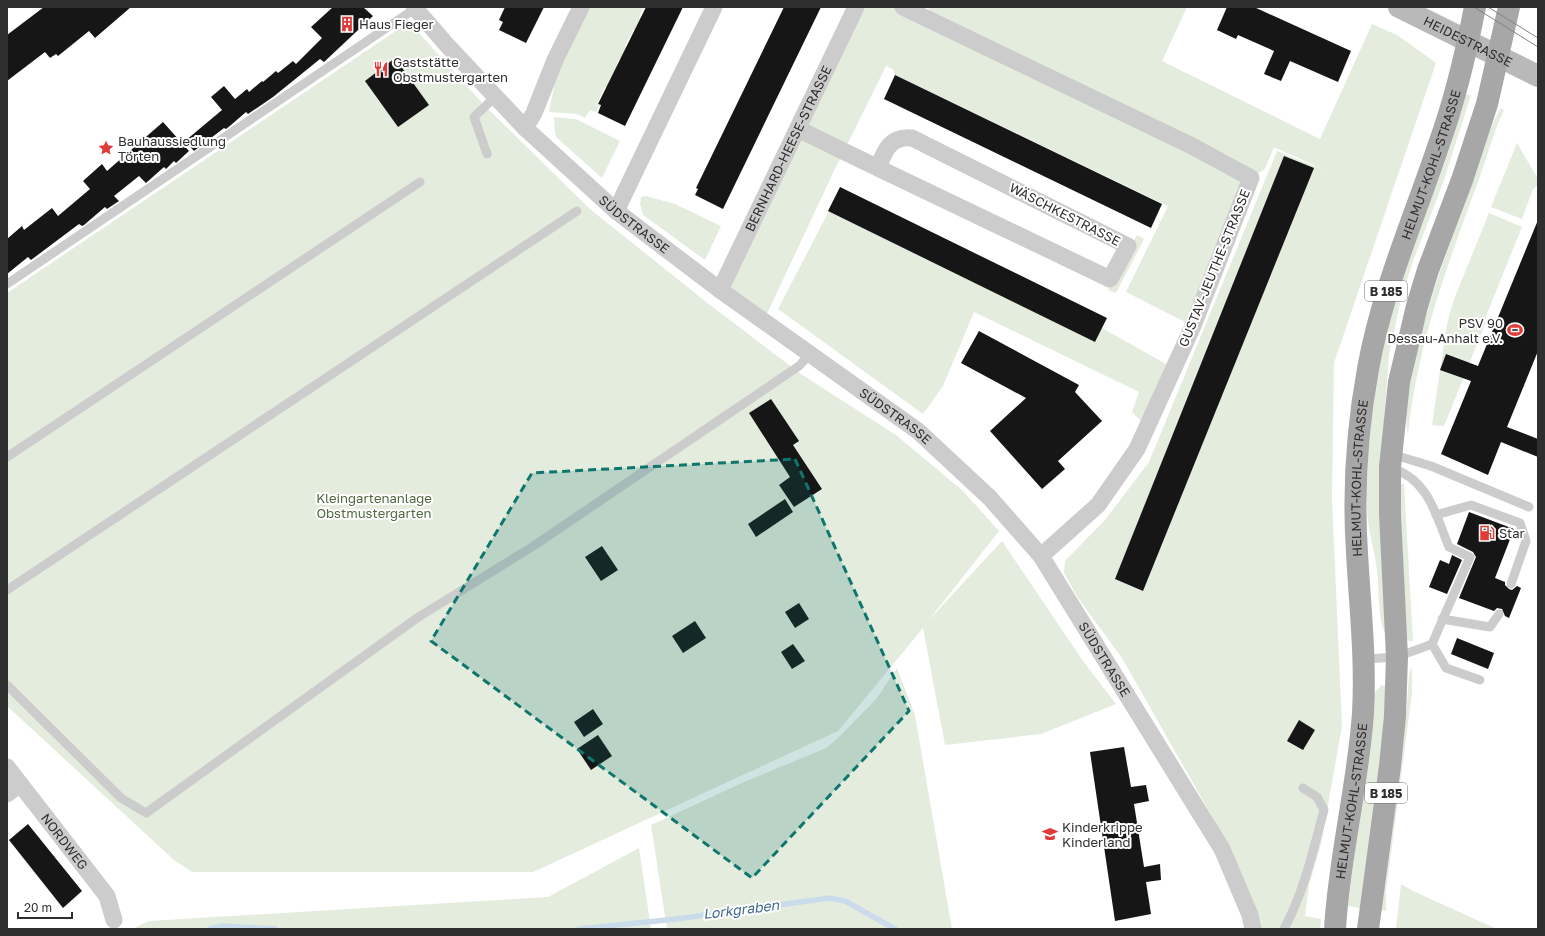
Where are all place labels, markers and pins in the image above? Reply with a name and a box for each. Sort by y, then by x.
building icon: Haus Fieger [338,15,356,33]
place label: Haus Fieger [359,16,434,32]
place label: Gaststätte Obstmustergarten [393,54,508,85]
restaurant icon: Gaststätte Obstmustergarten [372,60,390,78]
place label: Bauhaussiedlung Törten [118,133,226,164]
place icon: Bauhaussiedlung Törten [97,139,115,157]
place label: PSV 90 Dessau-Anhalt e.V. [1387,315,1503,346]
sports icon: PSV 90 Dessau-Anhalt e.V. [1506,321,1524,339]
fuel station icon: Star [1478,524,1496,542]
place label: Star [1499,525,1525,541]
place label: Kinderkrippe Kinderland [1062,819,1142,850]
school or university icon: Kinderkrippe Kinderland [1041,825,1059,843]

